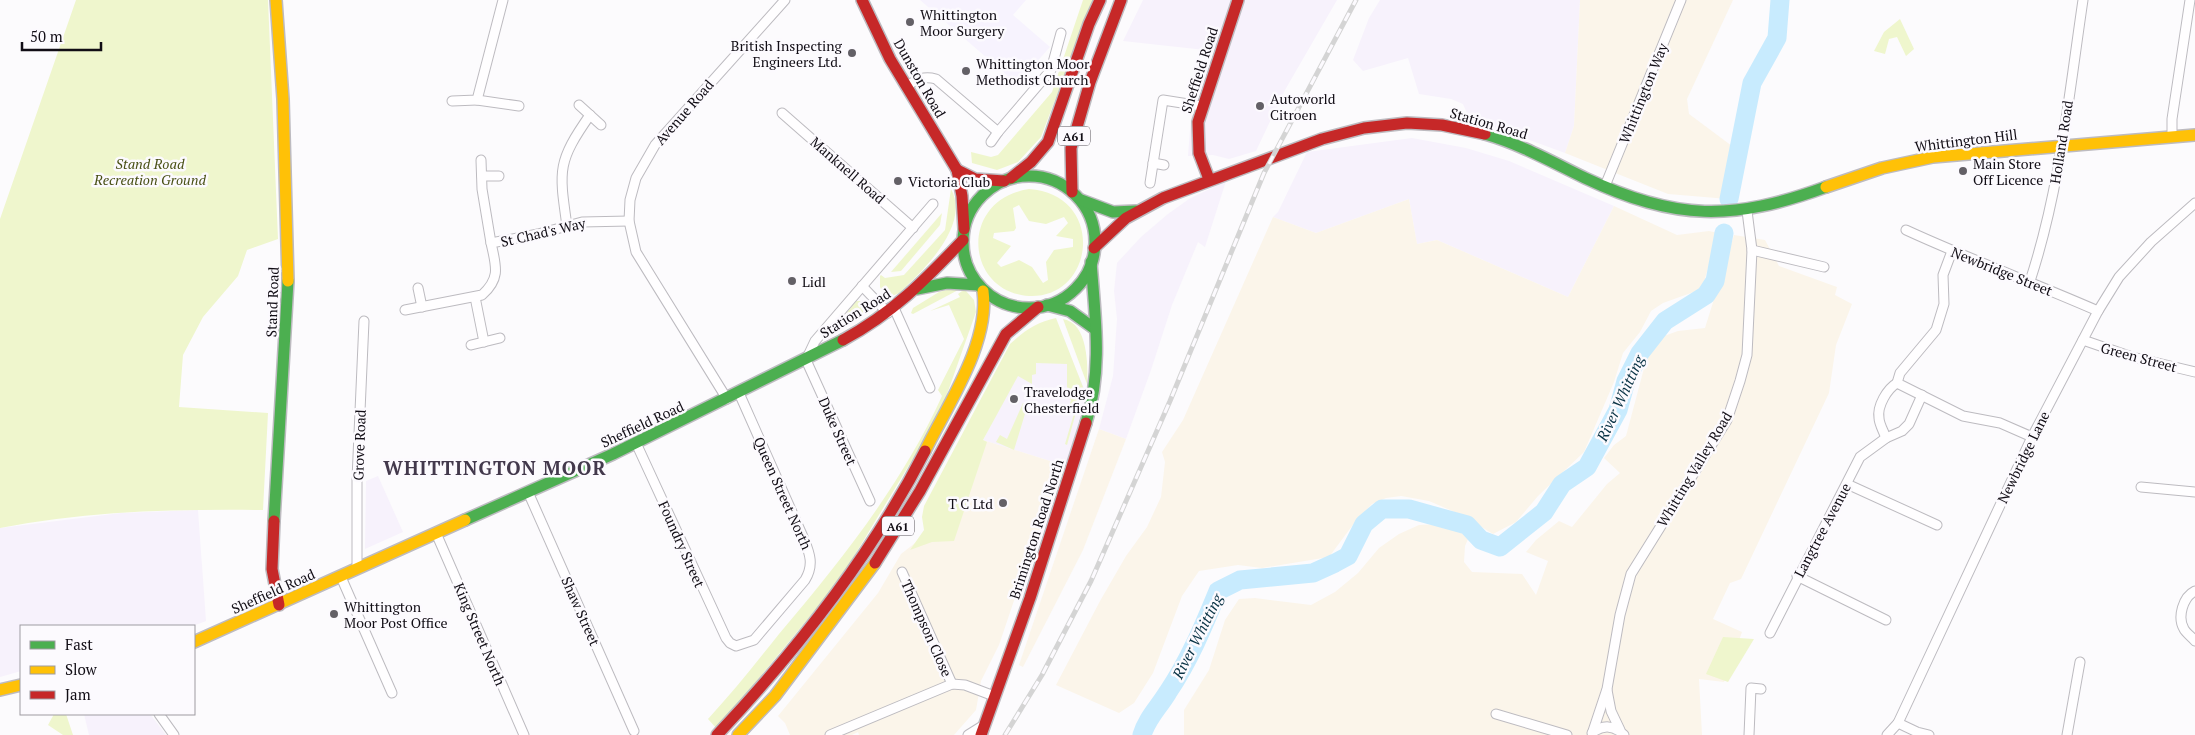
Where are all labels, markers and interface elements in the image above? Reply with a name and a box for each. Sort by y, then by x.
place label: Whittington Moor Surgery [920,5,1005,40]
marker: Whittington Moor Surgery [904,16,916,28]
scale bar [22,20,101,52]
street label: Sheffield Road [1176,24,1222,116]
text: 50 m [30,26,63,46]
street label: Dunston Road [890,35,950,121]
place label: British Inspecting Engineers Ltd. [731,36,843,71]
street label: Whittington Way [1614,39,1672,146]
marker: British Inspecting Engineers Ltd. [846,47,858,59]
place label: Whittington Moor Methodist Church [976,54,1090,89]
marker: Whittington Moor Methodist Church [960,65,972,77]
street label: Avenue Road [650,75,718,149]
place label: Autoworld Citroen [1270,89,1336,124]
street label: Holland Road [2045,99,2077,185]
marker: Autoworld Citroen [1254,100,1266,112]
street label: Station Road [1448,103,1530,143]
street label: Whittington Hill [1914,124,2018,156]
road number: A61 [1058,126,1090,146]
street label: Manknell Road [807,132,890,208]
park label: Stand Road Recreation Ground [93,154,206,189]
place label: Main Store Off Licence [1973,154,2043,189]
marker: Main Store Off Licence [1957,165,1969,177]
place label: Victoria Club [908,172,991,191]
marker: Victoria Club [892,175,904,187]
street label: St Chad's Way [499,213,588,251]
street label: Newbridge Street [1949,242,2056,300]
street label: Stand Road [261,266,283,338]
place label: Lidl [802,272,826,291]
marker: Lidl [786,275,798,287]
street label: Station Road [816,284,894,342]
street label: Green Street [2099,338,2180,376]
water label: River Whitting [1591,350,1649,445]
place label: Travelodge Chesterfield [1024,382,1100,417]
marker: Travelodge Chesterfield [1008,393,1020,405]
street label: Duke Street [815,394,862,469]
street label: Sheffield Road [597,396,687,452]
street label: Whitting Valley Road [1652,408,1736,530]
street label: Newbridge Lane [1992,408,2054,506]
street label: Grove Road [348,409,370,481]
street label: Queen Street North [750,434,816,552]
district label: WHITTINGTON MOOR [383,455,607,480]
street label: Brimington Road North [1004,457,1068,601]
street label: Langtree Avenue [1789,480,1855,580]
place label: T C Ltd [948,494,993,513]
marker: T C Ltd [997,497,1009,509]
street label: Foundry Street [654,498,710,591]
road number: A61 [882,516,914,536]
street label: Sheffield Road [228,564,318,618]
street label: Shaw Street [557,573,605,649]
street label: Thompson Close [897,577,957,679]
street label: King Street North [450,580,510,688]
water label: River Whitting [1167,589,1228,683]
place label: Whittington Moor Post Office [344,597,448,632]
marker: Whittington Moor Post Office [328,608,340,620]
legend [20,625,195,715]
text: Fast [65,634,93,654]
text: Slow [65,659,98,679]
text: Jam [65,684,91,704]

